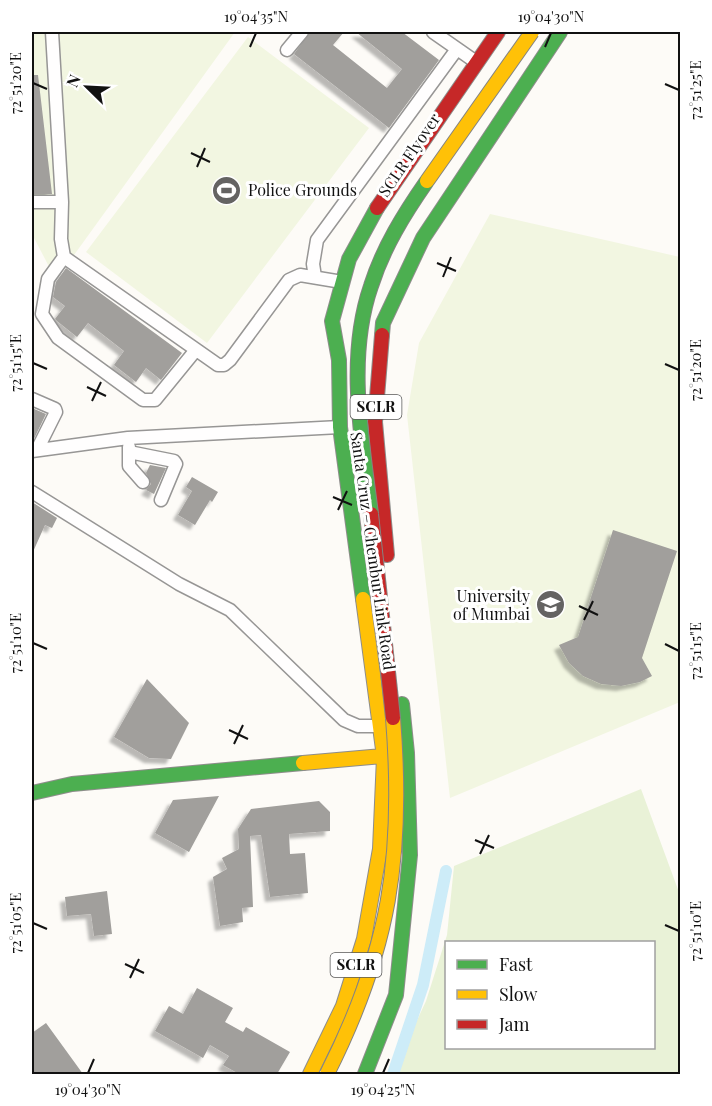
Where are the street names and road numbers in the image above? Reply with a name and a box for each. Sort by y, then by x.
street label: SCLR Flyover [373,109,444,200]
road number: SCLR [350,395,401,419]
street label: Santa Cruz – Chembur Link Road [346,431,401,671]
road number: SCLR [330,953,382,977]

